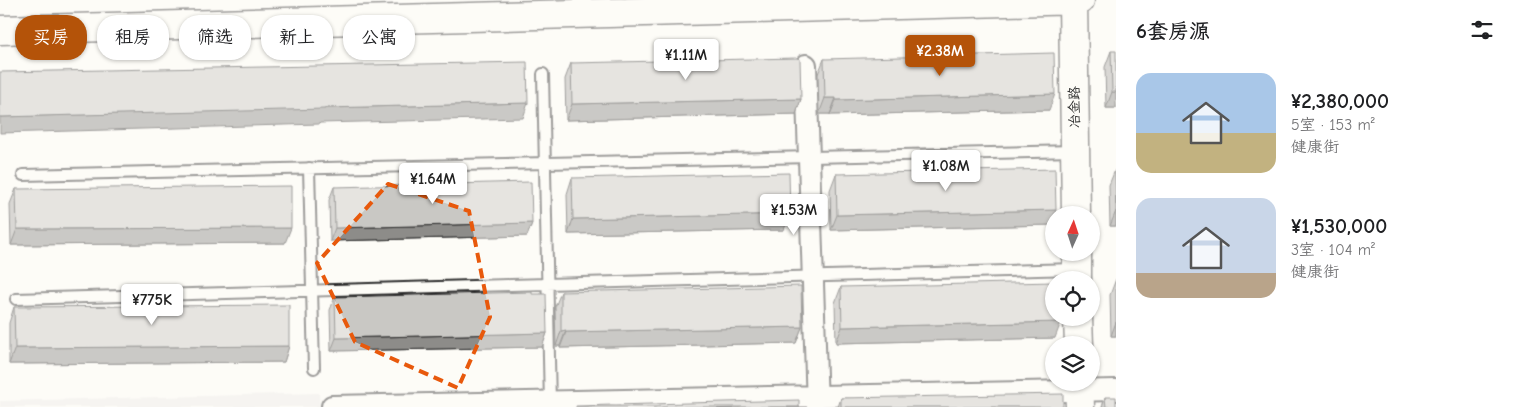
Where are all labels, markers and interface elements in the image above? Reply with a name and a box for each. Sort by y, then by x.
chip: 买房 [15,15,87,60]
chip: 租房 [97,15,169,60]
chip: 筛选 [179,15,251,60]
chip: 新上 [261,15,333,60]
chip: 公寓 [343,15,415,60]
icon: filters [1468,16,1496,44]
text: 6套房源 [1136,19,1210,43]
pin: ¥2.38M [899,34,981,77]
pin: ¥1.11M [645,38,727,81]
text: ¥2.38M [916,42,964,60]
text: ¥1.11M [665,46,707,64]
street label: 冶金路 [1066,86,1083,128]
text: ¥2,380,000 [1291,89,1389,113]
icon: home [1176,93,1236,153]
text: 5室 · 153 m² [1291,116,1375,134]
text: 健康街 [1291,138,1339,156]
pin: ¥1.08M [905,150,987,192]
text: ¥1.08M [922,157,970,175]
pin: ¥1.64M [392,162,474,205]
text: ¥1.64M [410,170,456,188]
pin: ¥1.53M [753,194,835,236]
text: ¥1.53M [771,201,817,219]
north arrow [1045,206,1100,261]
map controls [1045,206,1100,391]
text: ¥1,530,000 [1291,214,1387,238]
icon: home [1176,218,1236,278]
text: 3室 · 104 m² [1291,241,1375,259]
text: 健康街 [1291,263,1339,281]
button: locate [1045,271,1100,326]
pin: ¥775K [117,284,187,326]
text: ¥775K [132,291,172,309]
button: layers [1045,336,1100,391]

